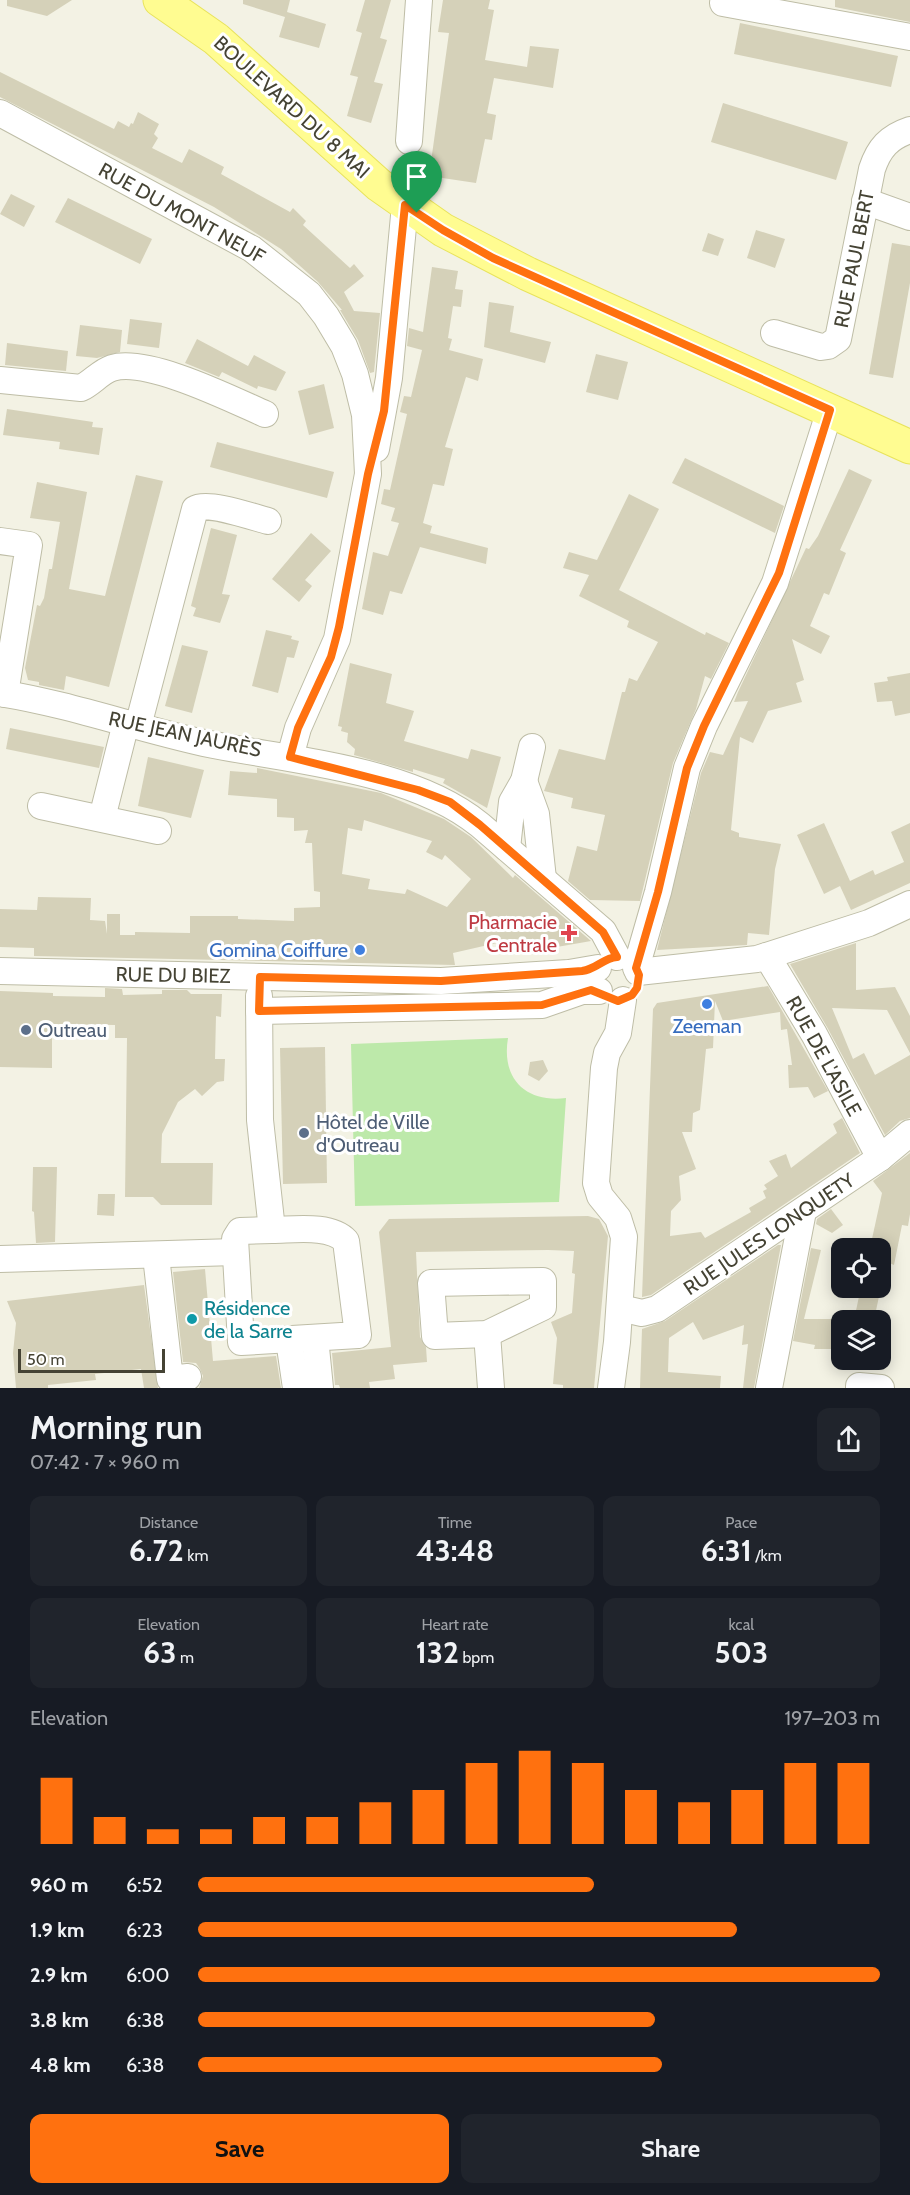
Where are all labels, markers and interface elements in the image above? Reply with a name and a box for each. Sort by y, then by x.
street label: BOULEVARD DU 8 MAI [209,31,375,183]
pin [391,151,442,213]
street label: RUE DU MONT NEUF [95,157,270,269]
icon: arrive [400,160,433,193]
street label: RUE PAUL BERT [829,188,879,330]
street label: RUE JEAN JAURÈS [106,706,264,762]
place label: Pharmacie Centrale [468,910,557,957]
marker: Pharmacie Centrale [562,926,576,940]
place label: Gomina Coiffure [209,938,348,962]
marker: Gomina Coiffure [353,943,367,957]
street label: RUE DU BIEZ [115,962,231,988]
street label: RUE DE L'ASILE [781,992,867,1120]
marker: Zeeman [700,997,714,1011]
place label: Zeeman [672,1014,742,1038]
place label: Outreau [38,1018,107,1042]
marker: Outreau [19,1023,33,1037]
place label: Hôtel de Ville d'Outreau [316,1110,430,1157]
marker: Hôtel de Ville d'Outreau [297,1126,311,1140]
street label: RUE JULES LONQUETY [679,1167,860,1300]
map controls [831,1238,891,1370]
button: locate [831,1238,891,1298]
place label: Résidence de la Sarre [204,1296,293,1343]
button: layers [831,1310,891,1370]
marker: Résidence de la Sarre [185,1312,199,1326]
scale bar [18,1346,165,1374]
text: 50 m [27,1350,64,1369]
text: Morning run [30,1407,202,1447]
button: share [817,1408,880,1471]
text: 07:42 · 7 × 960 m [30,1450,180,1474]
text: Distance [139,1513,198,1532]
text: Time [438,1513,472,1532]
text: Pace [725,1513,757,1532]
text: 6.72 [129,1532,184,1569]
text: 43:48 [416,1532,494,1569]
text: 6:31 [701,1532,752,1569]
text: km [184,1546,208,1565]
text: /km [752,1546,782,1565]
text: Elevation [137,1615,200,1634]
text: Heart rate [422,1615,488,1634]
text: kcal [729,1615,754,1634]
text: 63 [143,1634,176,1671]
text: 132 [416,1634,459,1671]
text: 503 [715,1634,768,1671]
text: m [176,1648,194,1667]
text: bpm [459,1648,494,1667]
text: Elevation [30,1706,108,1730]
text: 197–203 m [785,1706,880,1730]
text: 960 m [30,1873,88,1897]
text: 6:52 [126,1873,163,1897]
text: 1.9 km [30,1918,84,1942]
text: 6:23 [126,1918,163,1942]
text: 2.9 km [30,1963,88,1987]
text: 6:00 [126,1963,169,1987]
text: 3.8 km [30,2008,89,2032]
text: 6:38 [126,2008,164,2032]
text: 4.8 km [30,2053,91,2077]
text: 6:38 [126,2053,164,2077]
button: Save [30,2114,449,2183]
button: Share [461,2114,880,2183]

